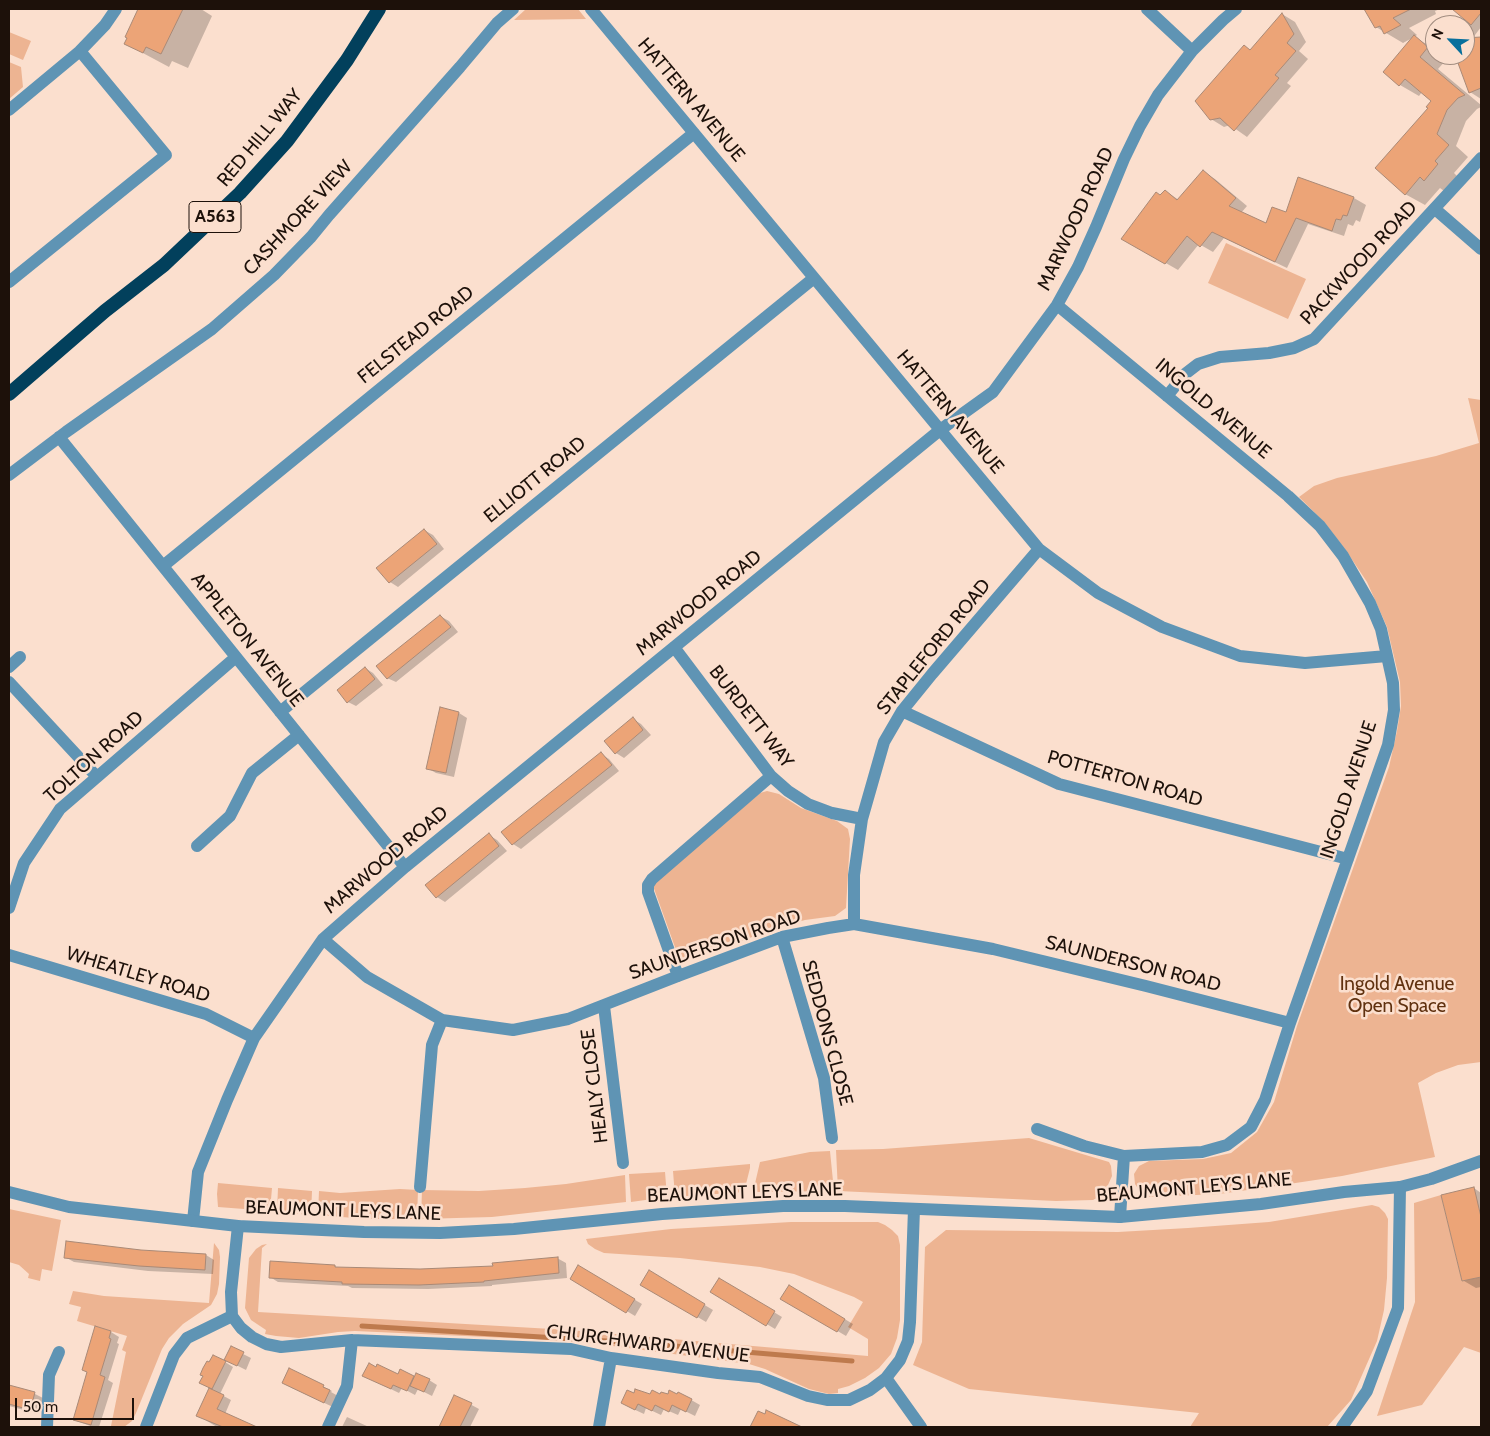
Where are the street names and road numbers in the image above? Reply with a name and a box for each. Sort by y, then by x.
street label: HATTERN AVENUE [633,33,749,167]
street label: RED HILL WAY [213,85,307,191]
street label: MARWOOD ROAD [1033,144,1119,294]
street label: CASHMORE VIEW [239,156,357,280]
street label: PACKWOOD ROAD [1296,196,1422,330]
road number: A563 [189,202,241,232]
street label: FELSTEAD ROAD [353,281,479,389]
street label: HATTERN AVENUE [892,345,1008,479]
street label: INGOLD AVENUE [1151,354,1275,464]
street label: ELLIOTT ROAD [479,432,591,528]
street label: MARWOOD ROAD [632,545,766,661]
street label: APPLETON AVENUE [186,568,308,712]
street label: STAPLEFORD ROAD [872,574,996,720]
street label: BURDETT WAY [704,661,798,773]
street label: TOLTON ROAD [40,706,148,808]
street label: INGOLD AVENUE [1316,718,1382,862]
street label: POTTERTON ROAD [1045,746,1205,812]
street label: MARWOOD ROAD [319,801,453,919]
street label: SAUNDERSON ROAD [626,905,804,985]
street label: SAUNDERSON ROAD [1043,931,1223,997]
street label: WHEATLEY ROAD [63,942,213,1008]
street label: SEDDONS CLOSE [797,958,857,1108]
street label: HEALY CLOSE [577,1027,613,1145]
street label: BEAUMONT LEYS LANE [1095,1168,1293,1208]
street label: BEAUMONT LEYS LANE [647,1178,843,1208]
street label: BEAUMONT LEYS LANE [245,1196,441,1226]
street label: CHURCHWARD AVENUE [545,1320,751,1368]

